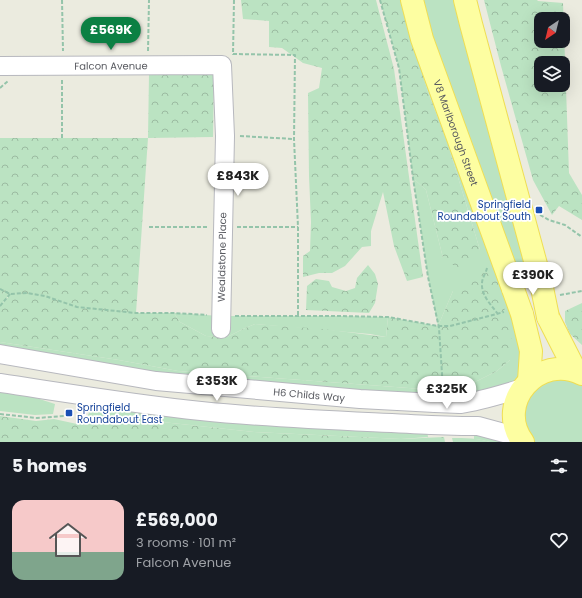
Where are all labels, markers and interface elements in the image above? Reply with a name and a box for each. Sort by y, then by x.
north arrow [534,12,570,48]
map controls [534,12,570,92]
pin: £569K [83,17,139,51]
text: £569K [90,20,132,39]
button: layers [534,56,570,92]
street label: Falcon Avenue [74,58,148,73]
street label: V8 Marlborough Street [430,77,482,188]
pin: £843K [210,163,266,197]
text: £843K [217,166,259,185]
place label: Springfield Roundabout South [438,197,531,224]
marker: Springfield Roundabout South [534,205,544,215]
street label: Wealdstone Place [214,212,230,302]
pin: £390K [505,262,561,296]
text: £390K [512,265,554,284]
pin: £353K [189,368,245,402]
text: £353K [196,371,238,390]
pin: £325K [419,376,475,410]
text: £325K [426,379,468,398]
street label: H6 Childs Way [273,384,346,405]
place label: Springfield Roundabout East [77,400,163,427]
marker: Springfield Roundabout East [64,408,74,418]
text: 5 homes [12,454,87,478]
icon: filters [548,455,570,477]
text: £569,000 [136,508,218,532]
icon: home [44,516,92,564]
icon: heart [548,529,570,551]
text: 3 rooms · 101 m² [136,533,236,552]
text: Falcon Avenue [136,553,231,572]

